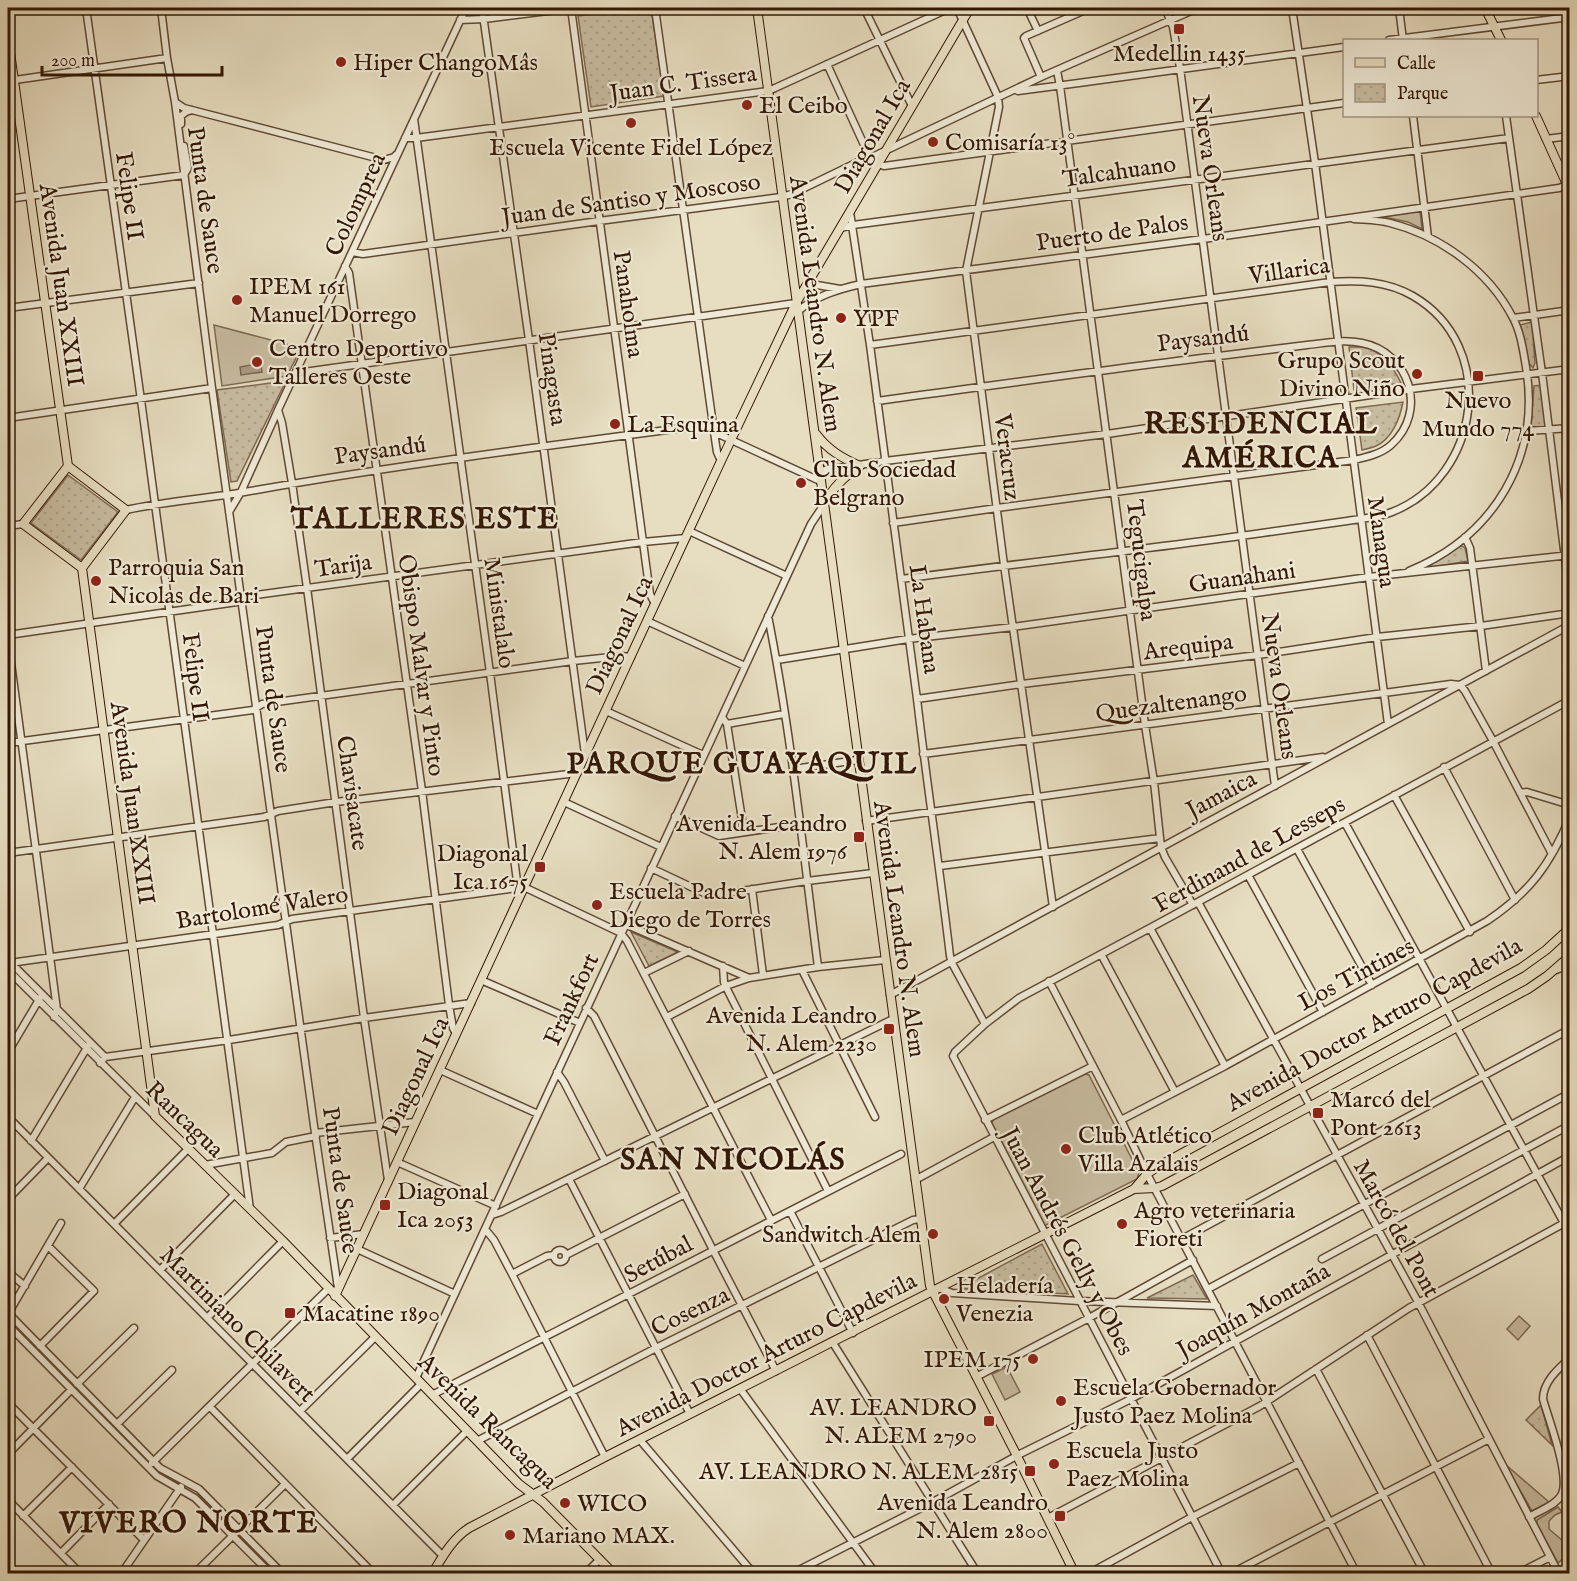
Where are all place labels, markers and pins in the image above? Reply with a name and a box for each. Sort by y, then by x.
marker: Medellin 1435 [1172,22,1186,36]
place label: Medellin 1435 [1112,39,1246,70]
place label: Hiper ChangoMâs [353,48,538,79]
marker: Hiper ChangoMâs [334,55,348,69]
place label: El Ceibo [759,91,848,122]
marker: El Ceibo [740,98,754,112]
marker: Escuela Vicente Fidel López [624,116,638,130]
place label: Comisaría 13° [945,128,1075,159]
place label: Escuela Vicente Fidel López [489,133,773,164]
marker: Comisaría 13° [926,135,940,149]
place label: IPEM 161 Manuel Dorrego [249,272,417,331]
marker: IPEM 161 Manuel Dorrego [230,293,244,307]
place label: YPF [853,304,899,335]
marker: YPF [834,311,848,325]
place label: Centro Deportivo Talleres Oeste [269,334,448,393]
place label: Grupo Scout Divino Niño [1277,346,1405,405]
marker: Centro Deportivo Talleres Oeste [250,355,264,369]
marker: Grupo Scout Divino Niño [1410,367,1424,381]
marker: Nuevo Mundo 774 [1471,369,1485,383]
place label: Nuevo Mundo 774 [1422,386,1535,445]
place label: La Esquina [627,410,739,441]
marker: La Esquina [608,417,622,431]
place label: Club Sociedad Belgrano [813,455,956,514]
marker: Club Sociedad Belgrano [794,476,808,490]
place label: Parroquia San Nicolas de Bari [108,553,259,612]
marker: Parroquia San Nicolas de Bari [89,574,103,588]
place label: Avenida Leandro N. Alem 1976 [675,809,848,868]
marker: Avenida Leandro N. Alem 1976 [852,830,866,844]
place label: Diagonal Ica 1675 [436,839,528,898]
marker: Diagonal Ica 1675 [533,860,547,874]
place label: Escuela Padre Diego de Torres [609,877,771,936]
marker: Escuela Padre Diego de Torres [590,898,604,912]
place label: Avenida Leandro N. Alem 2230 [705,1001,877,1060]
marker: Avenida Leandro N. Alem 2230 [882,1022,896,1036]
place label: Marcó del Pont 2613 [1330,1085,1431,1144]
marker: Marcó del Pont 2613 [1311,1106,1325,1120]
place label: Club Atlético Villa Azalais [1077,1121,1212,1180]
marker: Club Atlético Villa Azalais [1059,1142,1073,1156]
place label: Diagonal Ica 2053 [397,1177,489,1236]
place label: Agro veterinaria Fioreti [1133,1196,1296,1255]
marker: Diagonal Ica 2053 [378,1198,392,1212]
marker: Agro veterinaria Fioreti [1115,1217,1129,1231]
place label: Sandwitch Alem [762,1220,921,1251]
marker: Sandwitch Alem [926,1227,940,1241]
place label: Heladería Venezia [955,1271,1054,1330]
marker: Heladería Venezia [937,1292,951,1306]
place label: Macatine 1890 [302,1299,440,1330]
marker: Macatine 1890 [283,1306,297,1320]
place label: IPEM 175 [924,1345,1021,1376]
marker: IPEM 175 [1026,1352,1040,1366]
place label: Escuela Gobernador Justo Paez Molina [1070,1373,1277,1432]
place label: AV. LEANDRO N. ALEM 2790 [809,1393,977,1452]
marker: Escuela Gobernador Justo Paez Molina [1054,1394,1068,1408]
marker: AV. LEANDRO N. ALEM 2790 [982,1414,996,1428]
place label: Escuela Justo Paez Molina [1066,1436,1198,1495]
place label: AV. LEANDRO N. ALEM 2815 [698,1457,1018,1488]
marker: Escuela Justo Paez Molina [1047,1457,1061,1471]
marker: AV. LEANDRO N. ALEM 2815 [1023,1464,1037,1478]
place label: Avenida Leandro N. Alem 2800 [876,1488,1048,1547]
place label: WICO [577,1489,647,1520]
marker: WICO [558,1496,572,1510]
marker: Avenida Leandro N. Alem 2800 [1053,1509,1067,1523]
place label: Mariano MAX. [522,1521,675,1552]
marker: Mariano MAX. [503,1528,517,1542]

